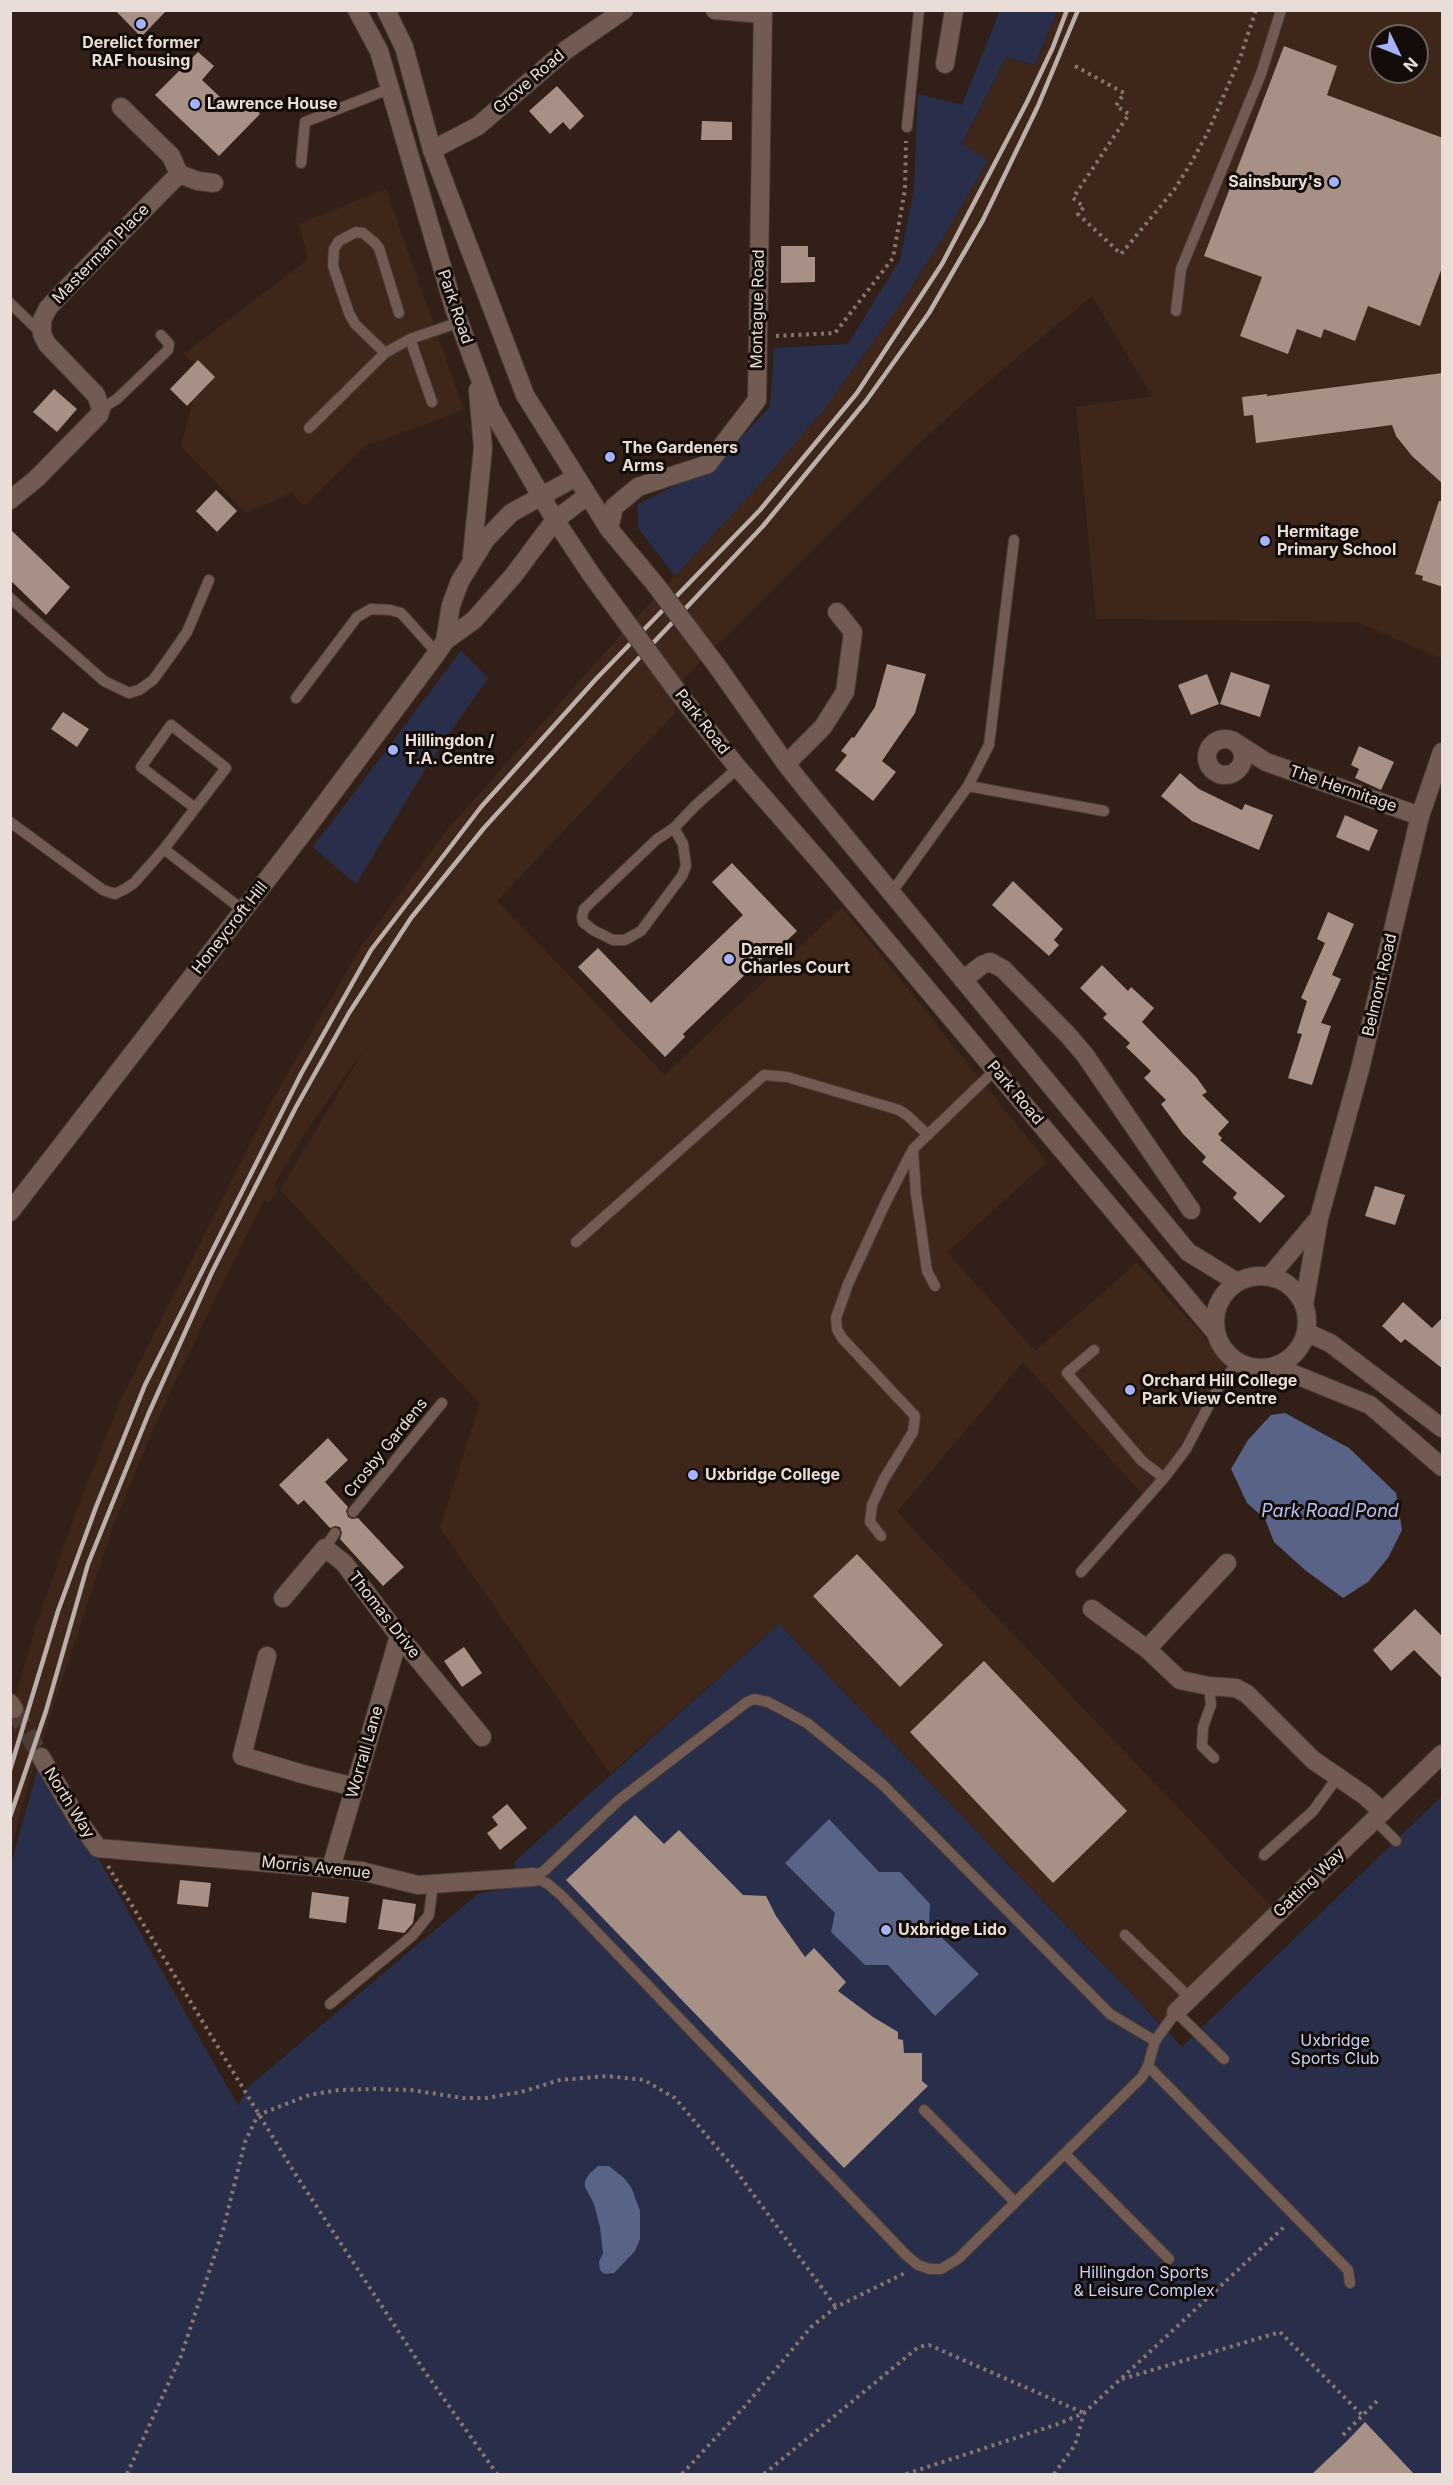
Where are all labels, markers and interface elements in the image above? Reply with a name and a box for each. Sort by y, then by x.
marker: Derelict former RAF housing [134,17,148,31]
north arrow [1369,24,1429,84]
place label: Derelict former RAF housing [82,33,200,71]
street label: Grove Road [489,46,569,118]
text: N [1399,54,1422,76]
place label: Lawrence House [207,94,338,114]
marker: Lawrence House [188,97,202,111]
place label: Sainsbury's [1228,172,1322,192]
marker: Sainsbury's [1327,175,1341,189]
street label: Masterman Place [49,200,153,308]
street label: Montague Road [747,249,769,369]
street label: Park Road [433,267,477,347]
place label: The Gardeners Arms [622,438,738,476]
marker: The Gardeners Arms [603,450,617,464]
place label: Hermitage Primary School [1277,522,1396,560]
marker: Hermitage Primary School [1258,534,1272,548]
street label: Park Road [671,686,733,758]
place label: Hillingdon / T.A. Centre [405,731,494,769]
marker: Hillingdon / T.A. Centre [386,743,400,757]
street label: The Hermitage [1287,762,1399,816]
street label: Honeycroft Hill [188,878,272,978]
street label: Belmont Road [1359,932,1401,1038]
place label: Darrell Charles Court [741,940,850,978]
marker: Darrell Charles Court [722,952,736,966]
street label: Park Road [983,1057,1047,1129]
place label: Orchard Hill College Park View Centre [1142,1371,1297,1409]
marker: Orchard Hill College Park View Centre [1123,1383,1137,1397]
street label: Crosby Gardens [340,1394,432,1502]
place label: Uxbridge College [705,1465,840,1485]
marker: Uxbridge College [686,1468,700,1482]
water label: Park Road Pond [1261,1501,1399,1523]
street label: Thomas Drive [344,1568,424,1662]
street label: Worrall Lane [343,1704,387,1800]
street label: North Way [40,1764,98,1842]
street label: Gatting Way [1269,1844,1349,1922]
street label: Morris Avenue [260,1853,372,1883]
place label: Uxbridge Lido [898,1920,1007,1940]
marker: Uxbridge Lido [879,1923,893,1937]
park label: Uxbridge Sports Club [1291,2031,1379,2069]
park label: Hillingdon Sports & Leisure Complex [1073,2263,1215,2301]

